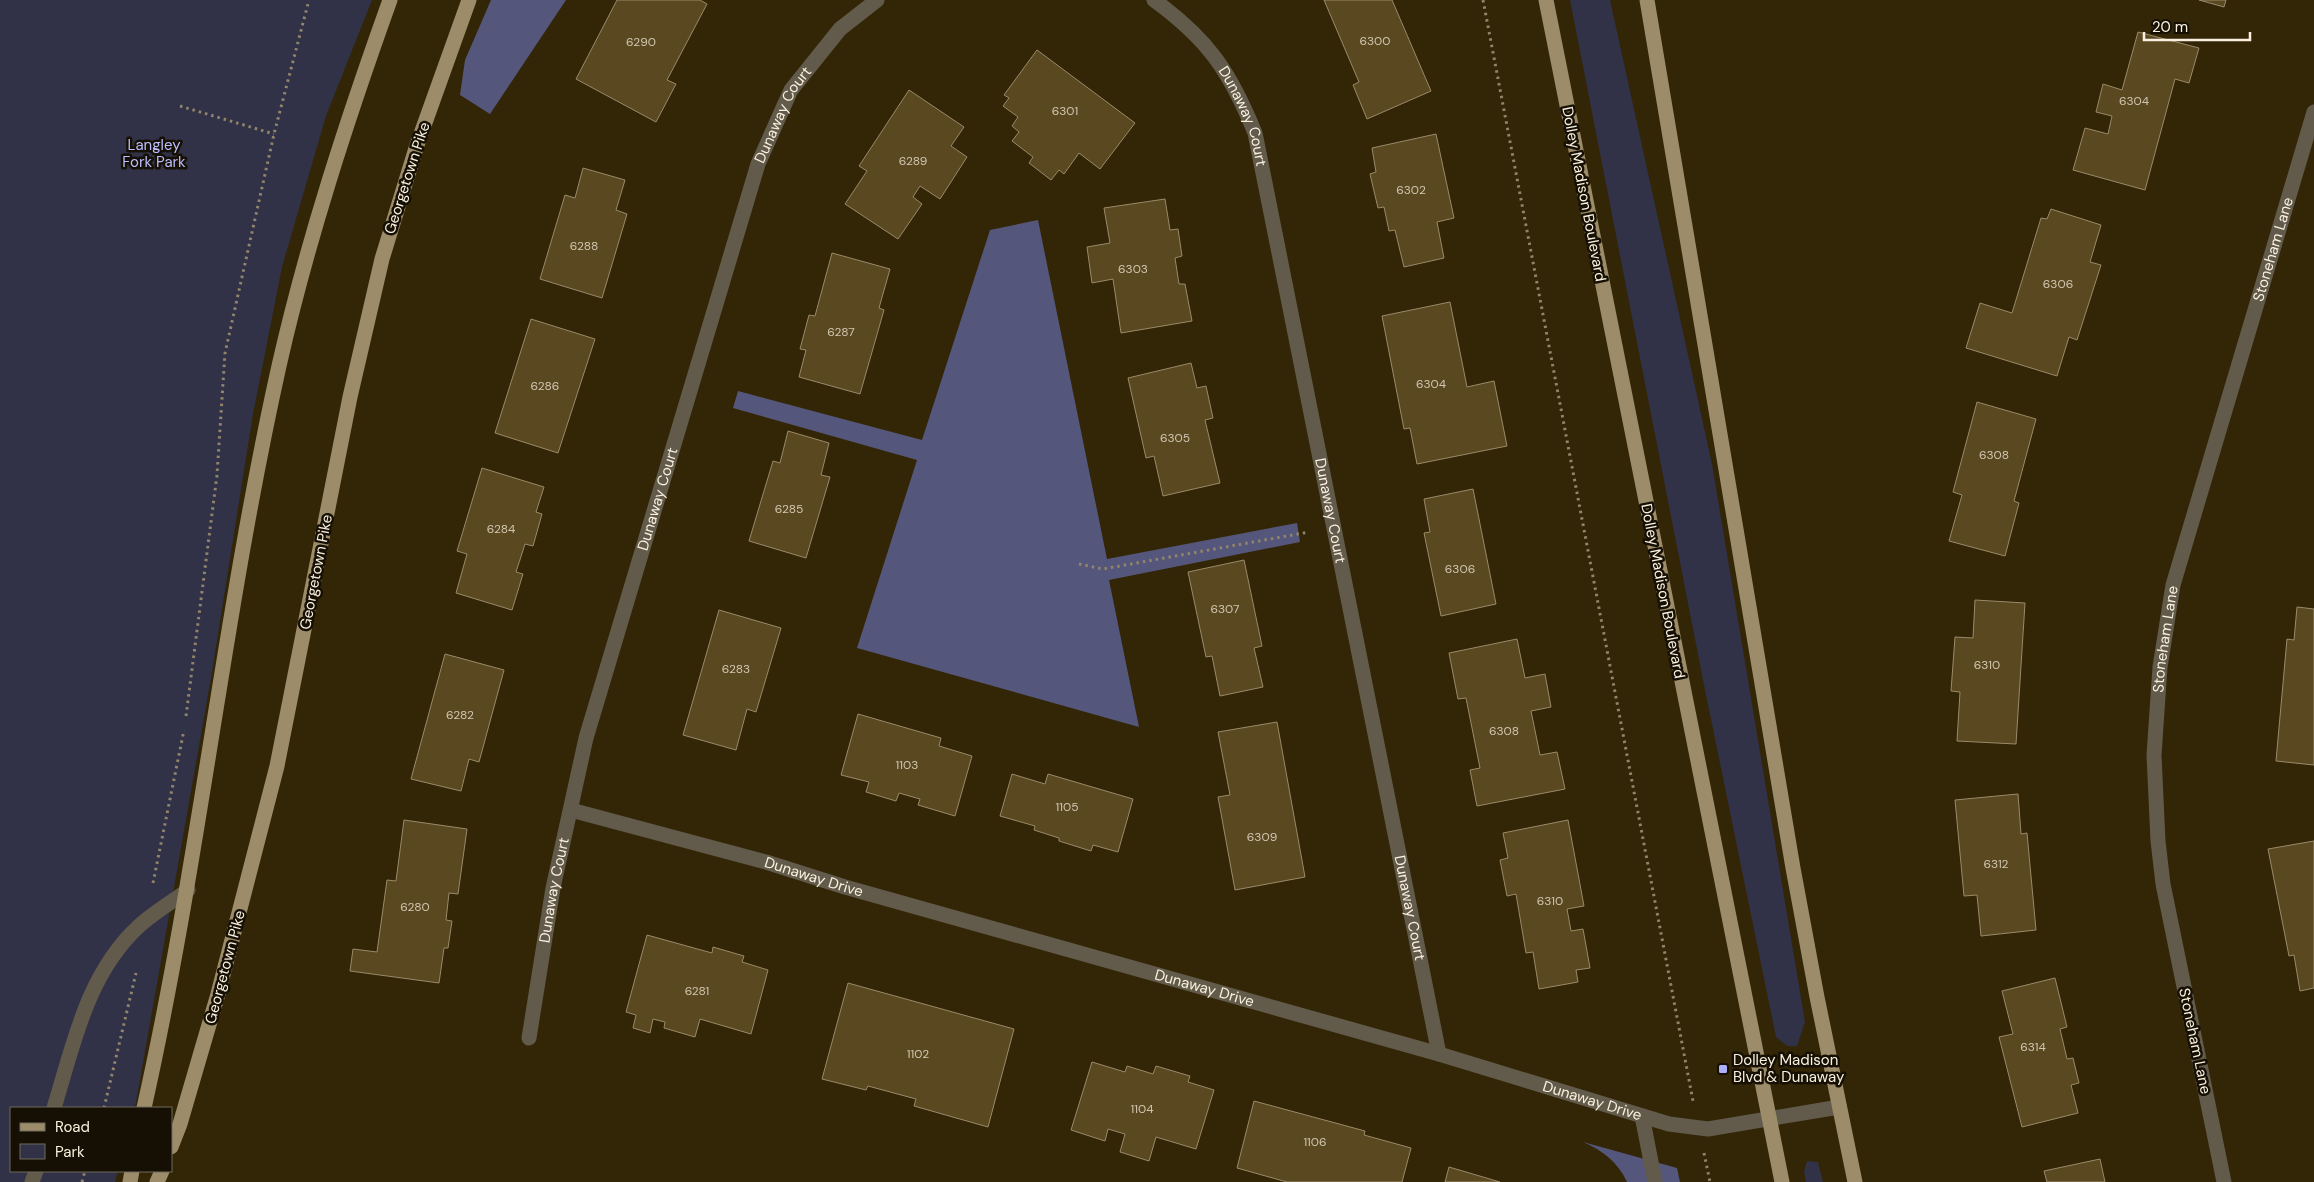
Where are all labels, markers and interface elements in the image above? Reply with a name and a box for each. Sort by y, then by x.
scale bar [2144,10,2250,42]
text: 20 m [2152,17,2188,37]
house number: 6300 [1359,33,1391,49]
house number: 6290 [626,34,656,50]
street label: Dunaway Court [750,62,816,166]
street label: Dunaway Court [1214,62,1271,168]
house number: 6304 [2119,93,2149,109]
house number: 6301 [1052,103,1078,119]
street label: Dolley Madison Boulevard [1557,105,1611,283]
street label: Georgetown Pike [379,119,435,237]
park label: Langley Fork Park [122,135,186,172]
house number: 6289 [899,153,927,169]
house number: 6302 [1396,182,1426,198]
street label: Stoneham Lane [2248,195,2298,304]
house number: 6288 [570,238,598,254]
house number: 6303 [1118,261,1148,277]
house number: 6306 [2043,276,2073,292]
house number: 6287 [827,324,855,340]
house number: 6304 [1416,376,1446,392]
house number: 6286 [531,378,559,394]
house number: 6305 [1160,430,1190,446]
street label: Dunaway Court [633,445,683,553]
house number: 6308 [1979,447,2009,463]
street label: Dunaway Court [1310,456,1351,565]
house number: 6285 [775,501,803,517]
street label: Dolley Madison Boulevard [1636,502,1690,680]
street label: Georgetown Pike [295,513,337,631]
house number: 6284 [487,521,515,537]
house number: 6306 [1445,561,1475,577]
street label: Stoneham Lane [2148,584,2183,693]
house number: 6307 [1210,601,1240,617]
house number: 6310 [1974,657,2000,673]
house number: 6283 [722,661,750,677]
house number: 6282 [446,707,474,723]
house number: 6308 [1489,723,1519,739]
house number: 1103 [896,757,918,773]
house number: 1105 [1055,799,1079,815]
house number: 6309 [1247,829,1277,845]
street label: Dunaway Court [534,835,574,944]
street label: Dunaway Drive [762,852,866,902]
street label: Dunaway Court [1390,854,1430,962]
house number: 6312 [1983,856,2009,872]
house number: 6310 [1537,893,1563,909]
house number: 6280 [400,899,430,915]
street label: Georgetown Pike [200,908,250,1026]
street label: Dunaway Drive [1152,965,1256,1012]
house number: 6281 [685,983,709,999]
street label: Stoneham Lane [2174,986,2216,1096]
house number: 6314 [2020,1039,2046,1055]
house number: 1102 [907,1046,929,1062]
place label: Dolley Madison Blvd & Dunaway [1733,1050,1845,1087]
marker: Dolley Madison Blvd & Dunaway [1717,1063,1729,1075]
street label: Dunaway Drive [1540,1076,1644,1125]
house number: 1104 [1131,1101,1153,1117]
legend [10,1107,172,1172]
text: Road [55,1117,90,1137]
house number: 1106 [1303,1134,1327,1150]
text: Park [55,1142,85,1162]

